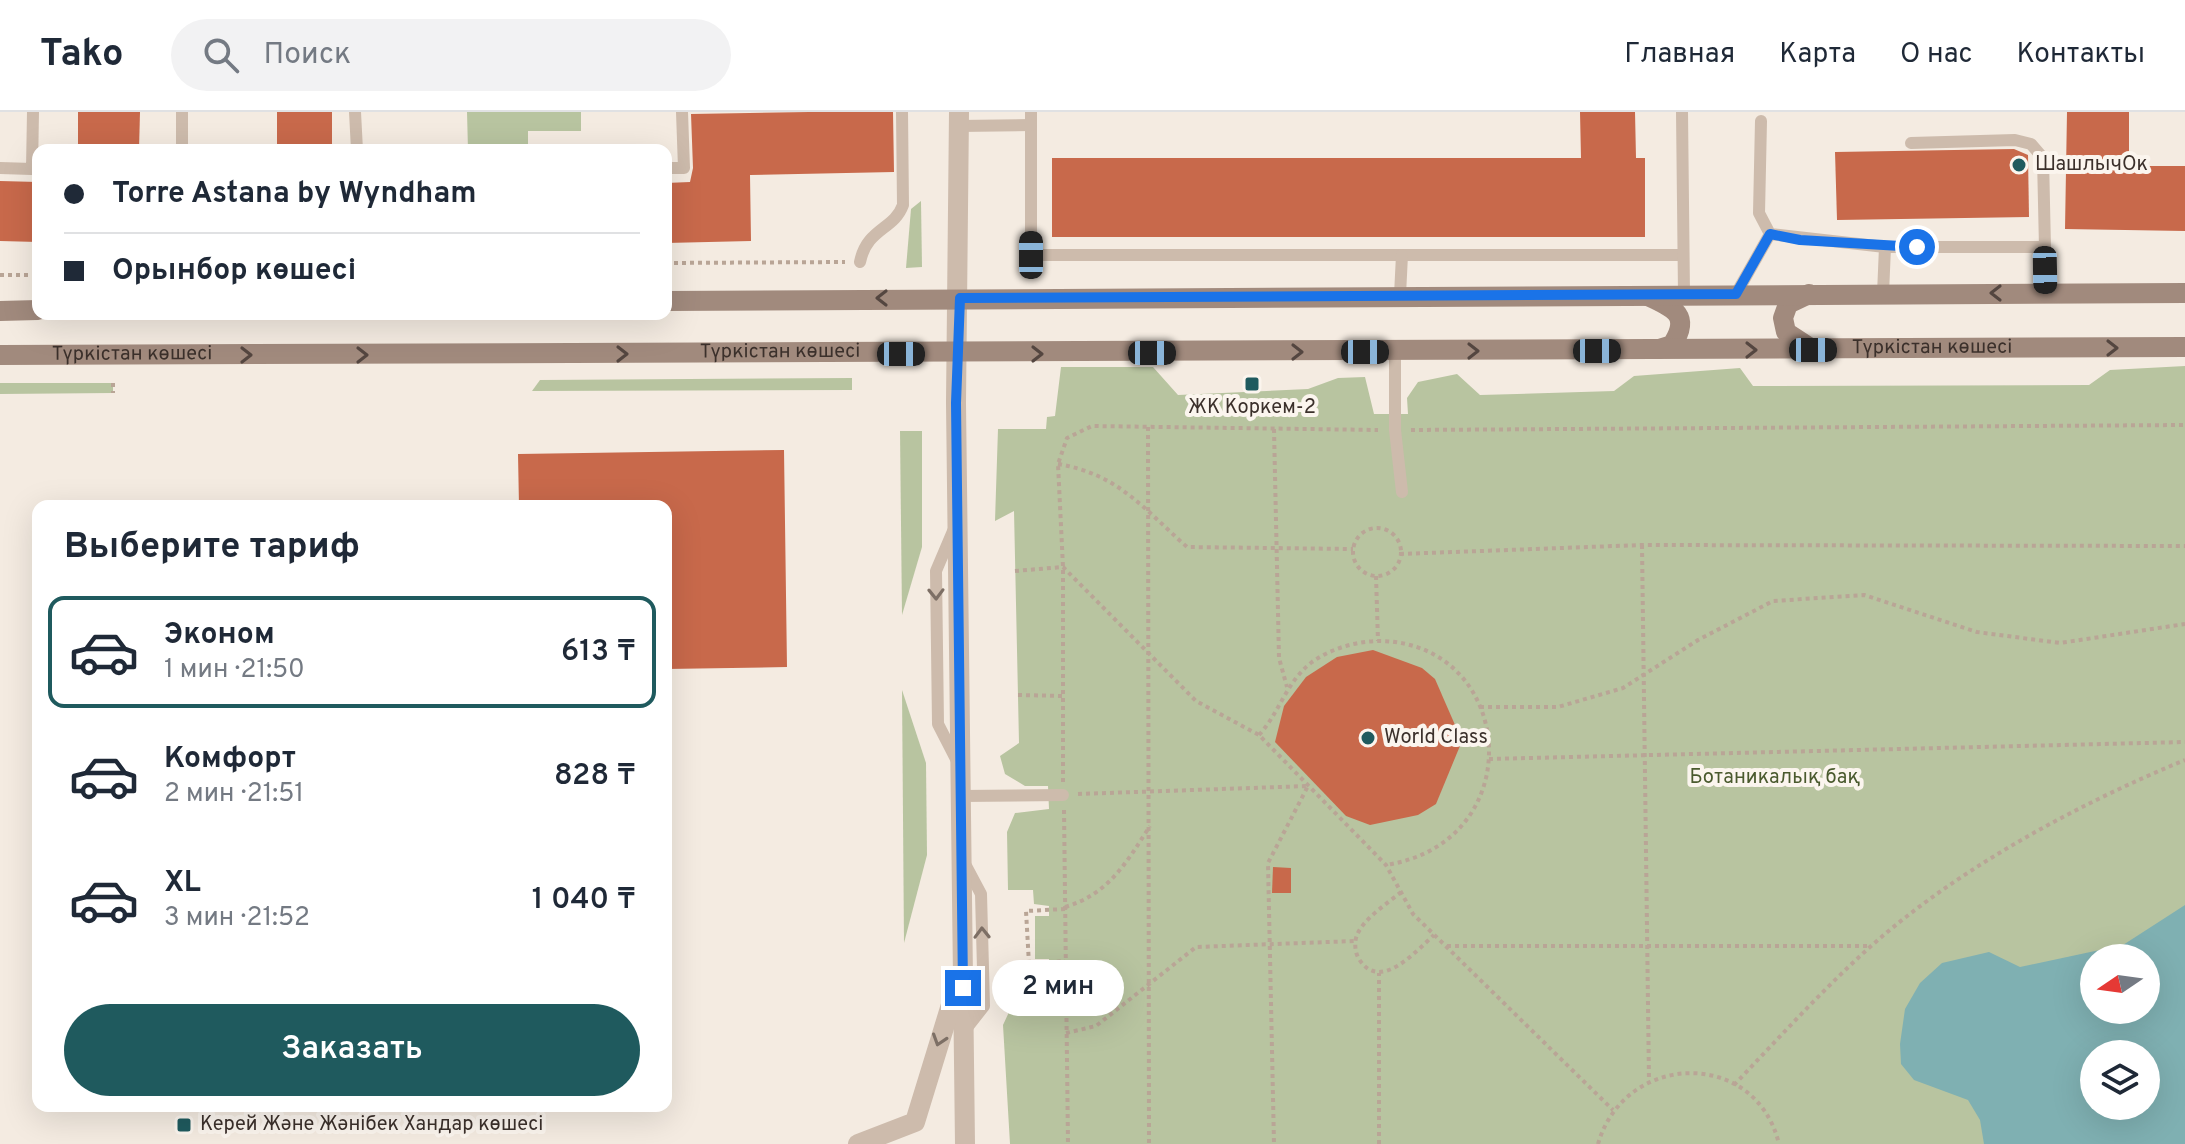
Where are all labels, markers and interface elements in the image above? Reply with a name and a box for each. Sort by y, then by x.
search box [171,19,731,91]
text: Tako [40,31,123,80]
icon: search [199,33,243,77]
text: Поиск [263,37,351,74]
text: Главная [1624,37,1735,73]
text: Карта [1779,37,1856,73]
text: О нас [1900,37,1973,73]
text: Контакты [2017,37,2145,73]
place label: ШашлычОк [2035,152,2148,178]
marker: ШашлычОк [2010,156,2028,174]
text: Torre Astana by Wyndham [112,176,477,213]
route start [1899,229,1935,265]
car [1019,231,1043,279]
car [2033,246,2057,294]
text: Орынбор көшесі [112,253,356,290]
one-way arrow [1989,284,2002,302]
one-way arrow [875,289,888,307]
street label: Түркістан көшесі [1852,335,2012,361]
car [1789,338,1837,362]
street label: Түркістан көшесі [700,339,860,365]
car [1573,339,1621,363]
one-way arrow [2106,339,2119,357]
car [1341,340,1389,364]
street label: Түркістан көшесі [52,341,212,368]
car [1128,341,1176,365]
one-way arrow [1745,341,1758,359]
car [877,342,925,366]
one-way arrow [1467,342,1480,360]
one-way arrow [1291,343,1304,361]
one-way arrow [616,345,629,363]
one-way arrow [1031,345,1044,362]
one-way arrow [240,346,253,364]
one-way arrow [356,346,369,364]
marker: ЖК Коркем-2 [1243,375,1261,393]
place label: ЖК Коркем-2 [1188,395,1316,421]
text: Выберите тариф [64,525,360,571]
one-way arrow [928,588,945,601]
icon: car [68,616,140,688]
text: Эконом [164,617,275,654]
text: 613 ₸ [561,634,636,671]
text: 1 мин · 21:50 [164,654,305,687]
place label: World Class [1384,725,1488,751]
marker: World Class [1359,729,1377,747]
icon: car [68,740,140,812]
text: Комфорт [164,741,296,778]
text: 828 ₸ [554,758,636,795]
park label: Ботаникалық бақ [1690,765,1861,791]
text: 2 мин · 21:51 [164,778,304,811]
icon: car [68,864,140,936]
text: XL [164,865,201,902]
text: 1 040 ₸ [532,882,636,919]
text: 3 мин · 21:52 [164,902,310,935]
one-way arrow [973,926,991,939]
north arrow [2080,944,2160,1024]
map controls [2080,944,2160,1120]
callout: 2 мин [991,960,1123,1016]
route end [945,970,981,1006]
text: 2 мин [1022,971,1094,1004]
button: Заказать [64,1004,640,1096]
one-way arrow [932,1033,948,1047]
button: layers [2080,1040,2160,1120]
place label: Керей Және Жәнібек Хандар көшесі [200,1112,543,1138]
marker: Керей Және Жәнібек Хандар көшесі [175,1116,193,1134]

